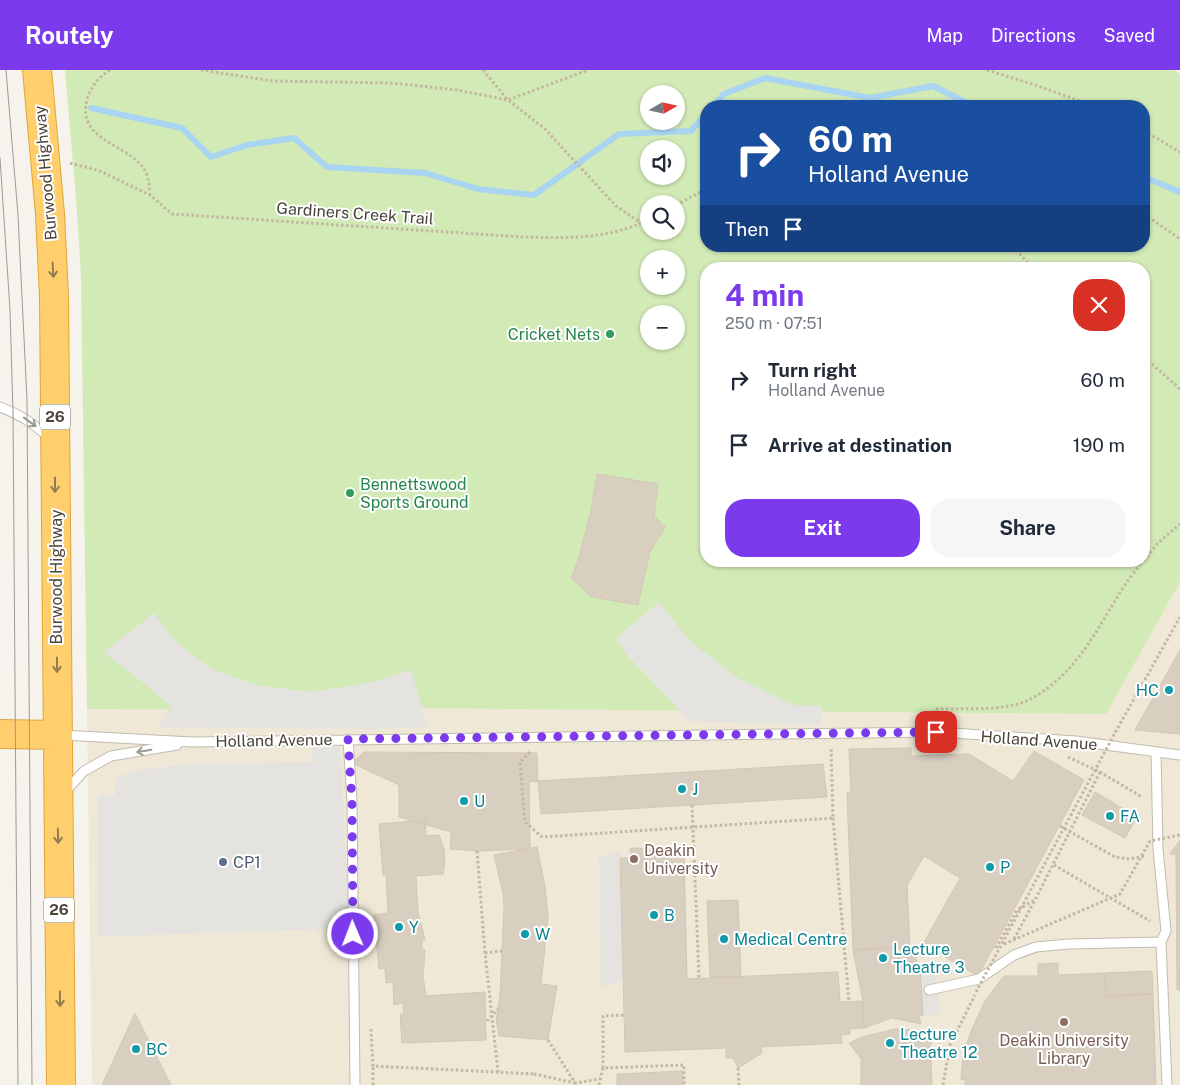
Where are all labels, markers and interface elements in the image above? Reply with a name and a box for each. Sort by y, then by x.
text: Routely [25,21,114,49]
text: Map [926,25,963,46]
text: Directions [991,25,1076,46]
text: Saved [1104,25,1155,46]
north arrow [640,85,685,130]
map controls [640,85,685,350]
street label: Burwood Highway [30,104,61,241]
text: 60 m [808,119,893,160]
icon: right [725,120,790,185]
button: sound [640,140,685,185]
text: Holland Avenue [808,161,969,187]
button: search [640,195,685,240]
street label: Gardiners Creek Trail [276,199,434,228]
icon: arrive [779,215,807,243]
text: Then [725,218,769,240]
button: + [640,250,685,295]
one-way arrow [48,262,57,278]
text: 4 min [725,277,804,313]
button: close [1073,279,1125,331]
button: − [640,305,685,350]
text: 250 m · 07:51 [725,314,823,333]
place label: Cricket Nets [508,325,600,344]
marker: Cricket Nets [604,328,616,340]
text: Turn right [768,359,857,381]
icon: right [725,366,753,394]
text: 60 m [1081,369,1125,391]
text: Holland Avenue [768,381,885,400]
road number: 26 [40,404,70,430]
one-way arrow [23,416,36,427]
icon: arrive [725,431,753,459]
text: Arrive at destination [768,434,952,456]
text: 190 m [1073,434,1125,456]
place label: Bennettswood Sports Ground [360,475,469,512]
one-way arrow [51,477,60,493]
marker: Bennettswood Sports Ground [344,487,356,499]
button: Exit [725,499,920,557]
button: Share [930,499,1125,557]
street label: Burwood Highway [47,509,66,644]
one-way arrow [52,657,62,673]
place label: HC [1136,681,1159,700]
marker: HC [1163,684,1175,696]
pin [915,711,957,753]
icon: arrive [922,718,950,746]
street label: Holland Avenue [980,727,1098,754]
street label: Holland Avenue [215,730,333,751]
one-way arrow [136,746,152,756]
place label: J [692,780,698,799]
marker: J [676,783,688,795]
place label: U [474,792,485,811]
marker: U [458,795,470,807]
place label: FA [1120,807,1140,826]
marker: FA [1104,810,1116,822]
one-way arrow [54,828,63,844]
place label: Deakin University [644,841,719,878]
place label: CP1 [233,853,261,872]
marker: Deakin University [628,853,640,865]
marker: CP1 [217,856,229,868]
place label: P [1000,858,1010,877]
marker: P [984,861,996,873]
road number: 26 [44,898,74,922]
place label: B [664,906,675,925]
position arrow [326,907,378,959]
marker: B [648,909,660,921]
place label: Y [409,918,419,937]
marker: Y [393,921,405,933]
place label: W [535,925,550,944]
marker: W [519,928,531,940]
place label: Medical Centre [734,930,847,949]
marker: Medical Centre [718,933,730,945]
place label: Lecture Theatre 3 [893,940,964,977]
marker: Lecture Theatre 3 [877,952,889,964]
one-way arrow [55,990,65,1007]
marker: Deakin University Library [1058,1016,1070,1028]
place label: Lecture Theatre 12 [900,1025,977,1062]
place label: Deakin University Library [999,1031,1129,1068]
marker: Lecture Theatre 12 [884,1037,896,1049]
place label: BC [146,1040,168,1059]
marker: BC [130,1043,142,1055]

